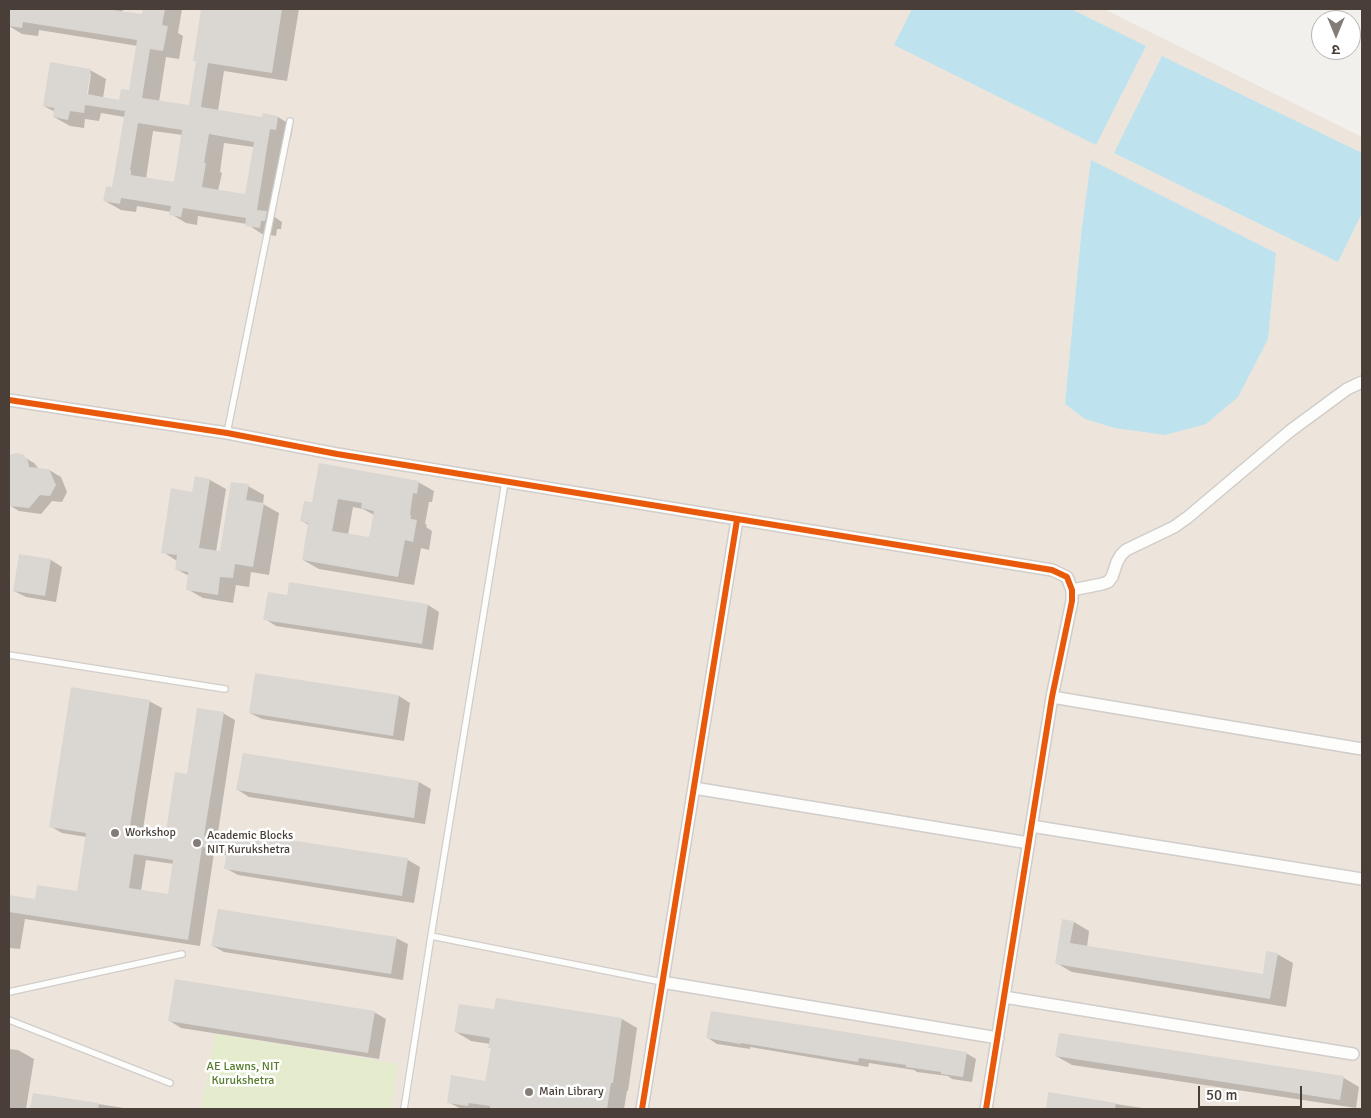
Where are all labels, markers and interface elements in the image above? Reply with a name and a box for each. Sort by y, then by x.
north arrow [1311,10,1361,60]
text: उ [1332,41,1340,58]
place label: Workshop [125,826,176,840]
marker: Workshop [109,827,121,839]
place label: Academic Blocks NIT Kurukshetra [207,829,293,857]
marker: Academic Blocks NIT Kurukshetra [191,837,203,849]
park label: AE Lawns, NIT Kurukshetra [207,1060,279,1088]
scale bar [1201,1076,1305,1108]
place label: Main Library [539,1085,604,1099]
marker: Main Library [523,1086,535,1098]
text: 50 m [1206,1086,1237,1104]

